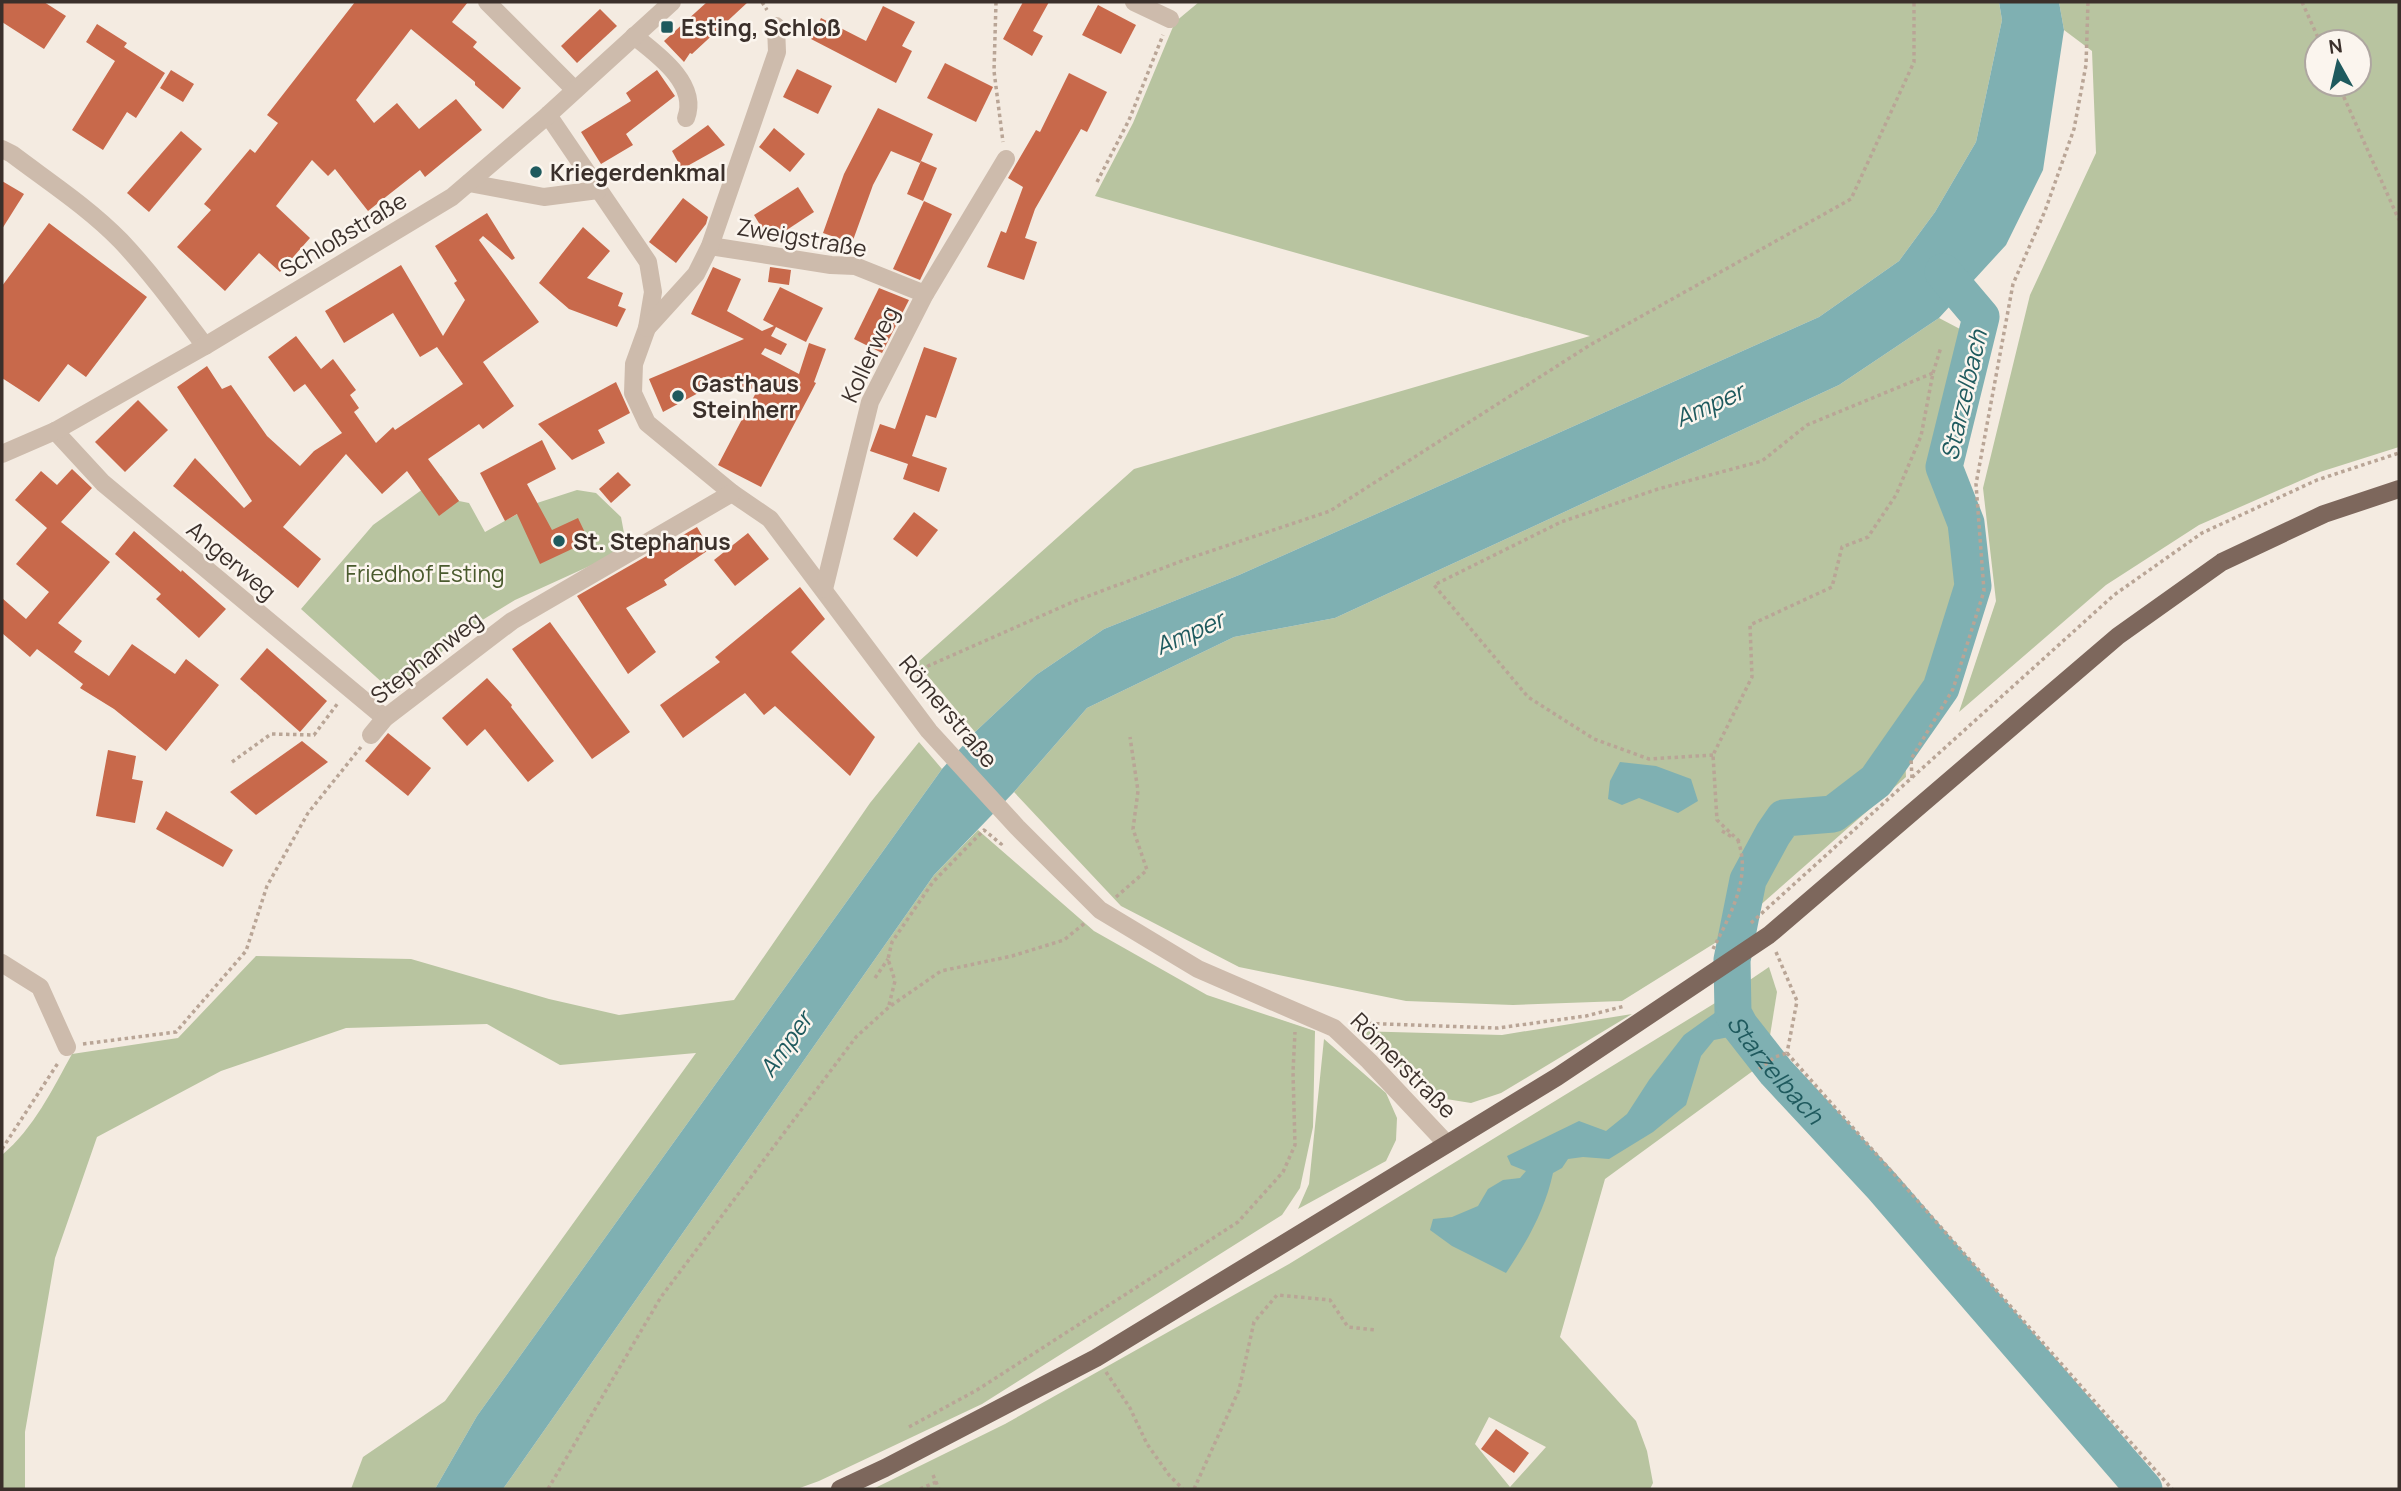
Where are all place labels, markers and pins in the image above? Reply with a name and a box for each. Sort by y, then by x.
place label: Esting, Schloß [681,11,841,43]
marker: Esting, Schloß [659,19,675,35]
place label: Kriegerdenkmal [550,156,726,188]
marker: Kriegerdenkmal [528,164,544,180]
place label: Gasthaus Steinherr [692,367,799,425]
marker: Gasthaus Steinherr [670,388,686,404]
place label: St. Stephanus [573,525,731,557]
marker: St. Stephanus [551,533,567,549]

